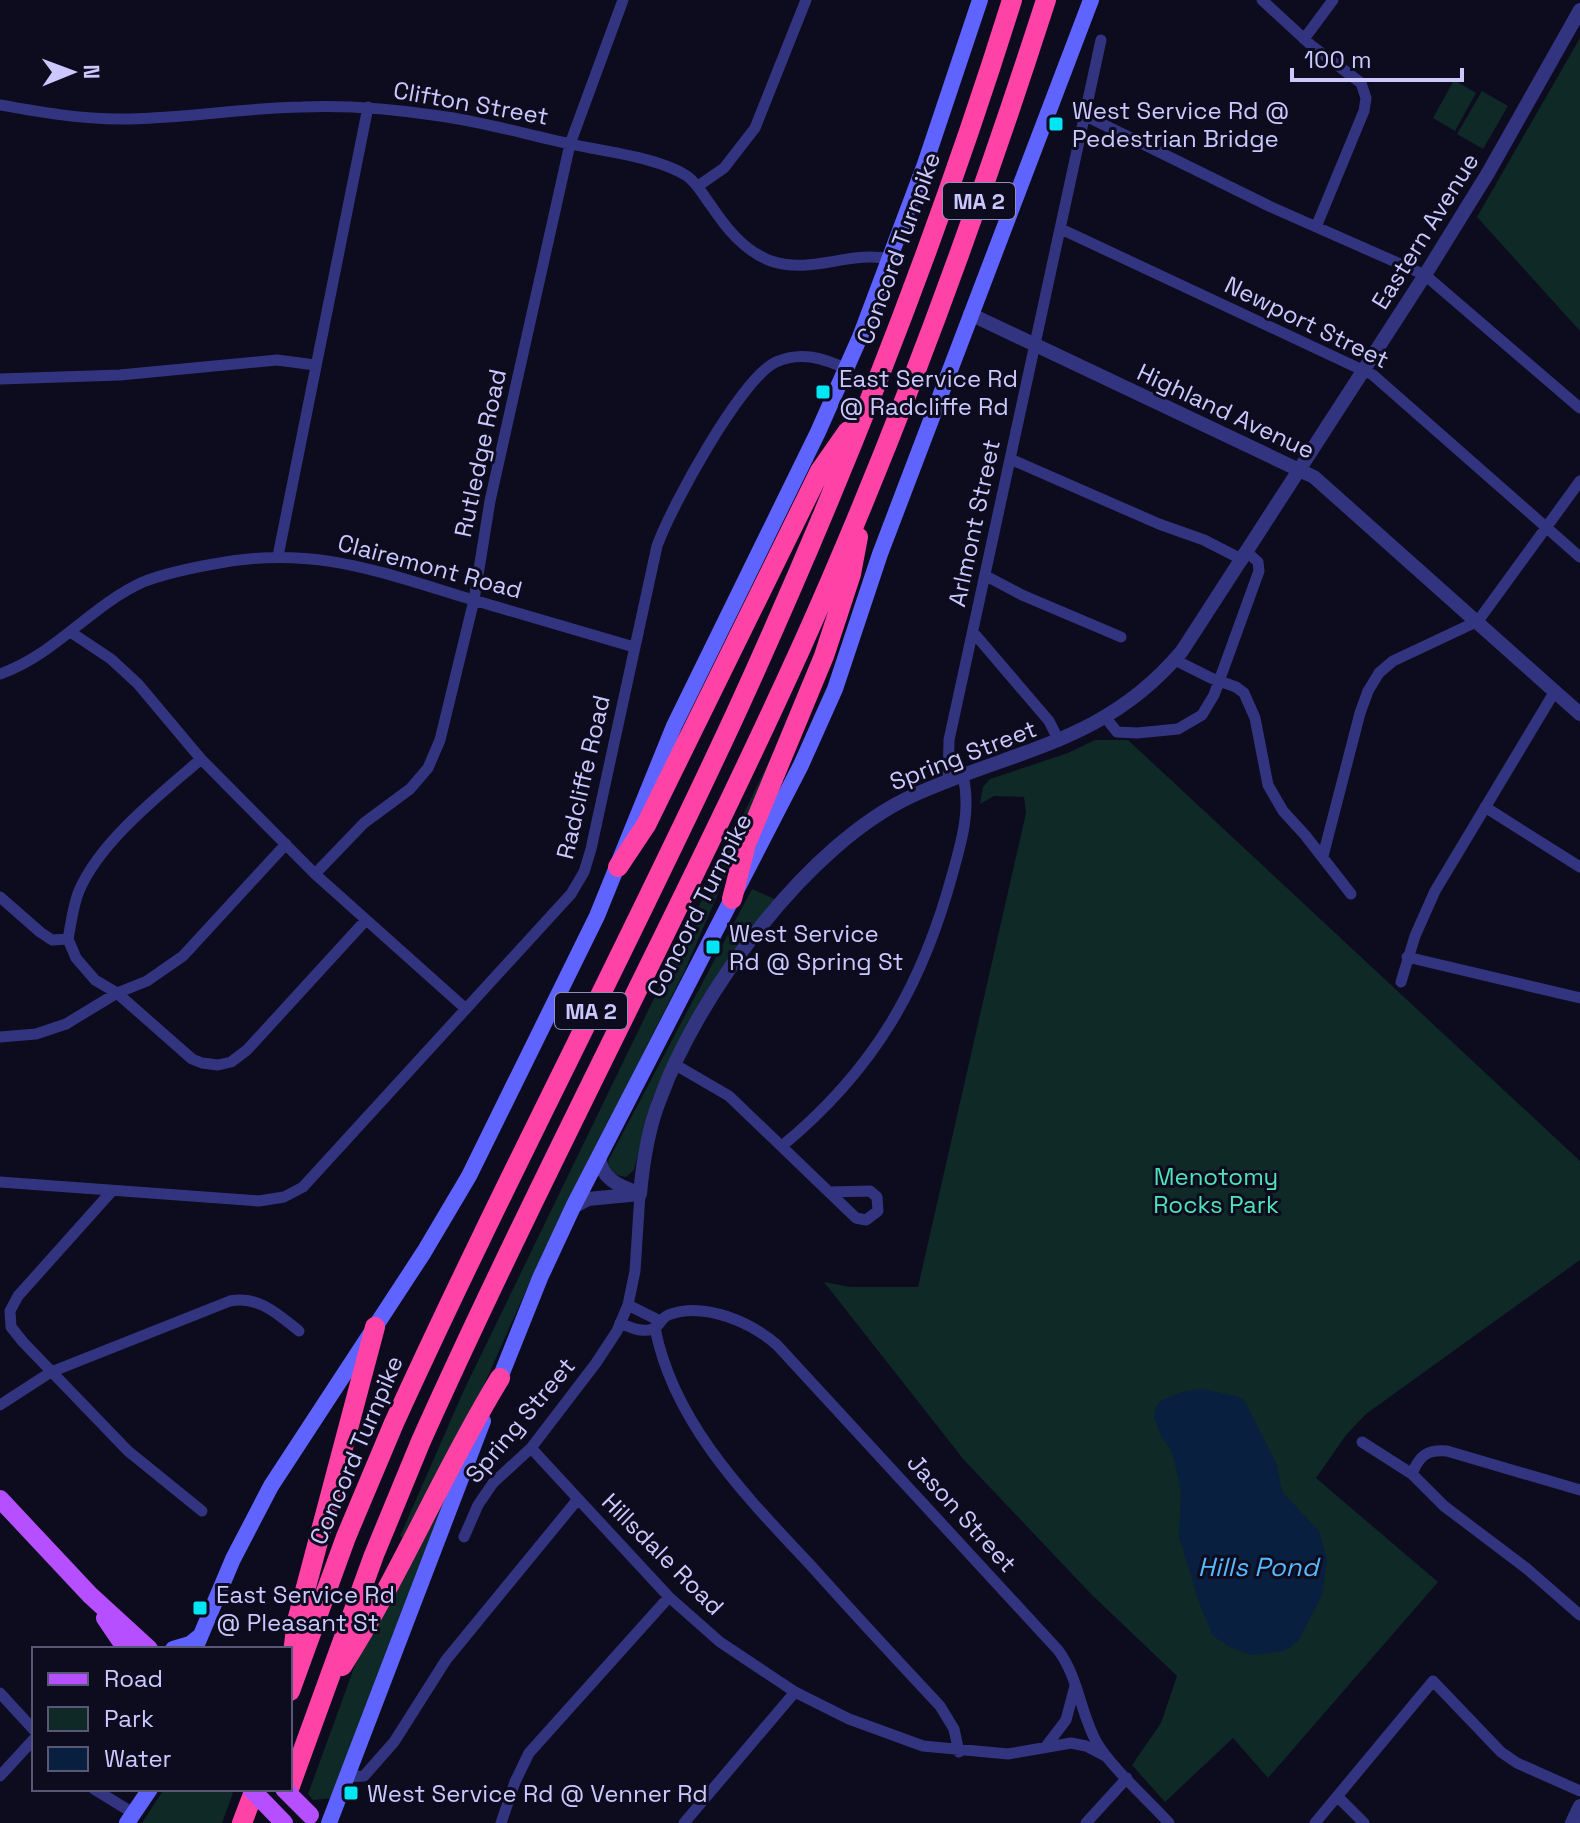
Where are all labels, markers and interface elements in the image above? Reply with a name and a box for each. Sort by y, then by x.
north arrow [32,32,112,112]
scale bar [1292,32,1462,82]
text: 100 m [1304,44,1372,75]
text: N [78,64,106,79]
street label: Clifton Street [391,74,551,132]
place label: West Service Rd @ Pedestrian Bridge [1072,95,1289,154]
marker: West Service Rd @ Pedestrian Bridge [1047,115,1065,133]
street label: Eastern Avenue [1364,147,1486,315]
street label: Concord Turnpike [849,148,947,348]
road number: MA 2 [943,183,1015,219]
street label: Newport Street [1220,269,1394,375]
street label: Highland Avenue [1132,356,1320,466]
place label: East Service Rd @ Radcliffe Rd [839,363,1018,422]
street label: Rutledge Road [447,366,513,540]
marker: East Service Rd @ Radcliffe Rd [814,383,832,401]
street label: Arlmont Street [941,436,1007,610]
street label: Clairemont Road [334,526,526,606]
street label: Radcliffe Road [549,692,617,862]
street label: Spring Street [885,713,1041,797]
street label: Concord Turnpike [639,808,759,1002]
place label: West Service Rd @ Spring St [729,918,904,977]
marker: West Service Rd @ Spring St [704,938,722,956]
road number: MA 2 [555,993,627,1029]
park label: Menotomy Rocks Park [1153,1161,1279,1220]
street label: Concord Turnpike [302,1351,410,1549]
street label: Spring Street [458,1351,582,1489]
street label: Jason Street [901,1447,1023,1579]
street label: Hillsdale Road [595,1486,731,1622]
water label: Hills Pond [1198,1550,1322,1584]
place label: East Service Rd @ Pleasant St [216,1579,395,1638]
marker: East Service Rd @ Pleasant St [191,1599,209,1617]
legend [32,1647,292,1791]
text: Road [104,1663,163,1694]
text: Park [104,1703,154,1734]
text: Water [104,1743,172,1774]
place label: West Service Rd @ Venner Rd [367,1778,708,1809]
marker: West Service Rd @ Venner Rd [342,1784,360,1802]

